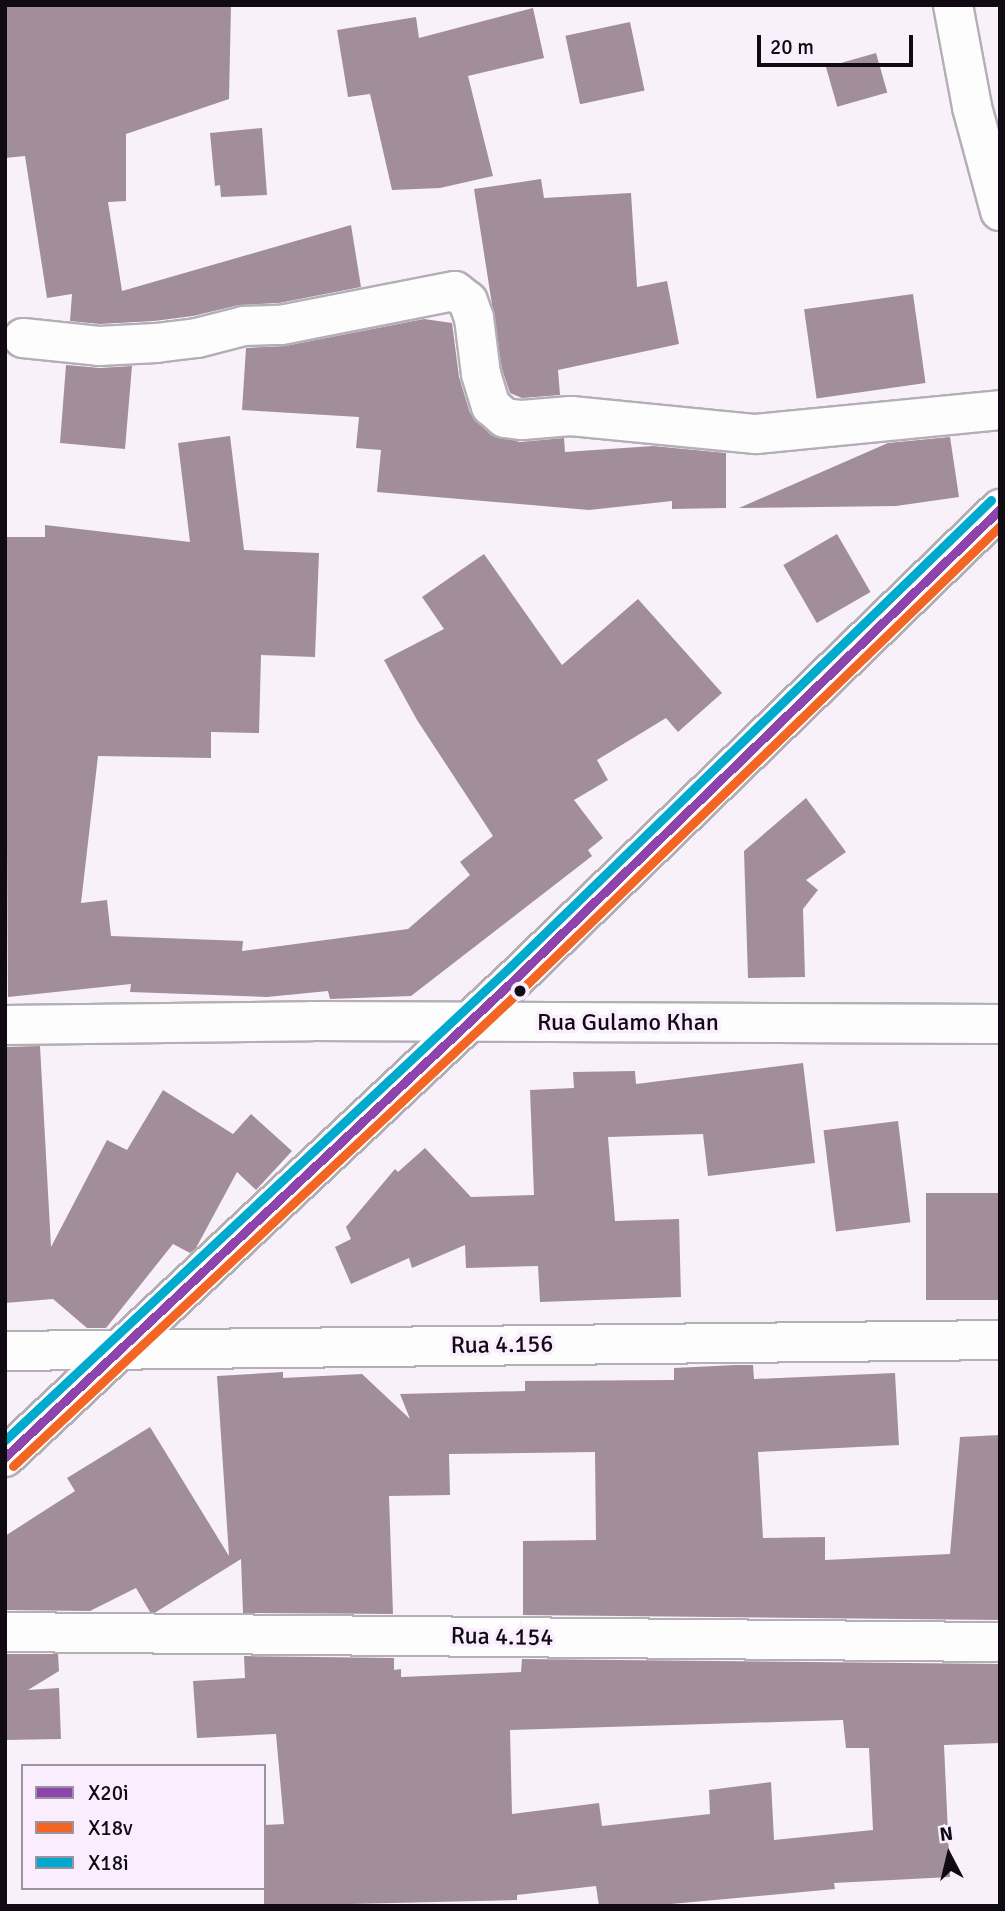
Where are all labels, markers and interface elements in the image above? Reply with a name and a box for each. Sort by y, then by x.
scale bar [760,21,916,65]
text: 20 m [770,34,814,60]
unlabelled marker [513,984,527,998]
street label: Rua Gulamo Khan [537,1009,719,1037]
street label: Rua 4.156 [450,1330,554,1360]
street label: Rua 4.154 [450,1622,554,1652]
legend [21,1764,266,1890]
text: X20i [88,1780,129,1806]
text: X18v [88,1815,133,1841]
north arrow [914,1820,984,1890]
text: N [938,1821,954,1847]
text: X18i [88,1850,129,1876]

